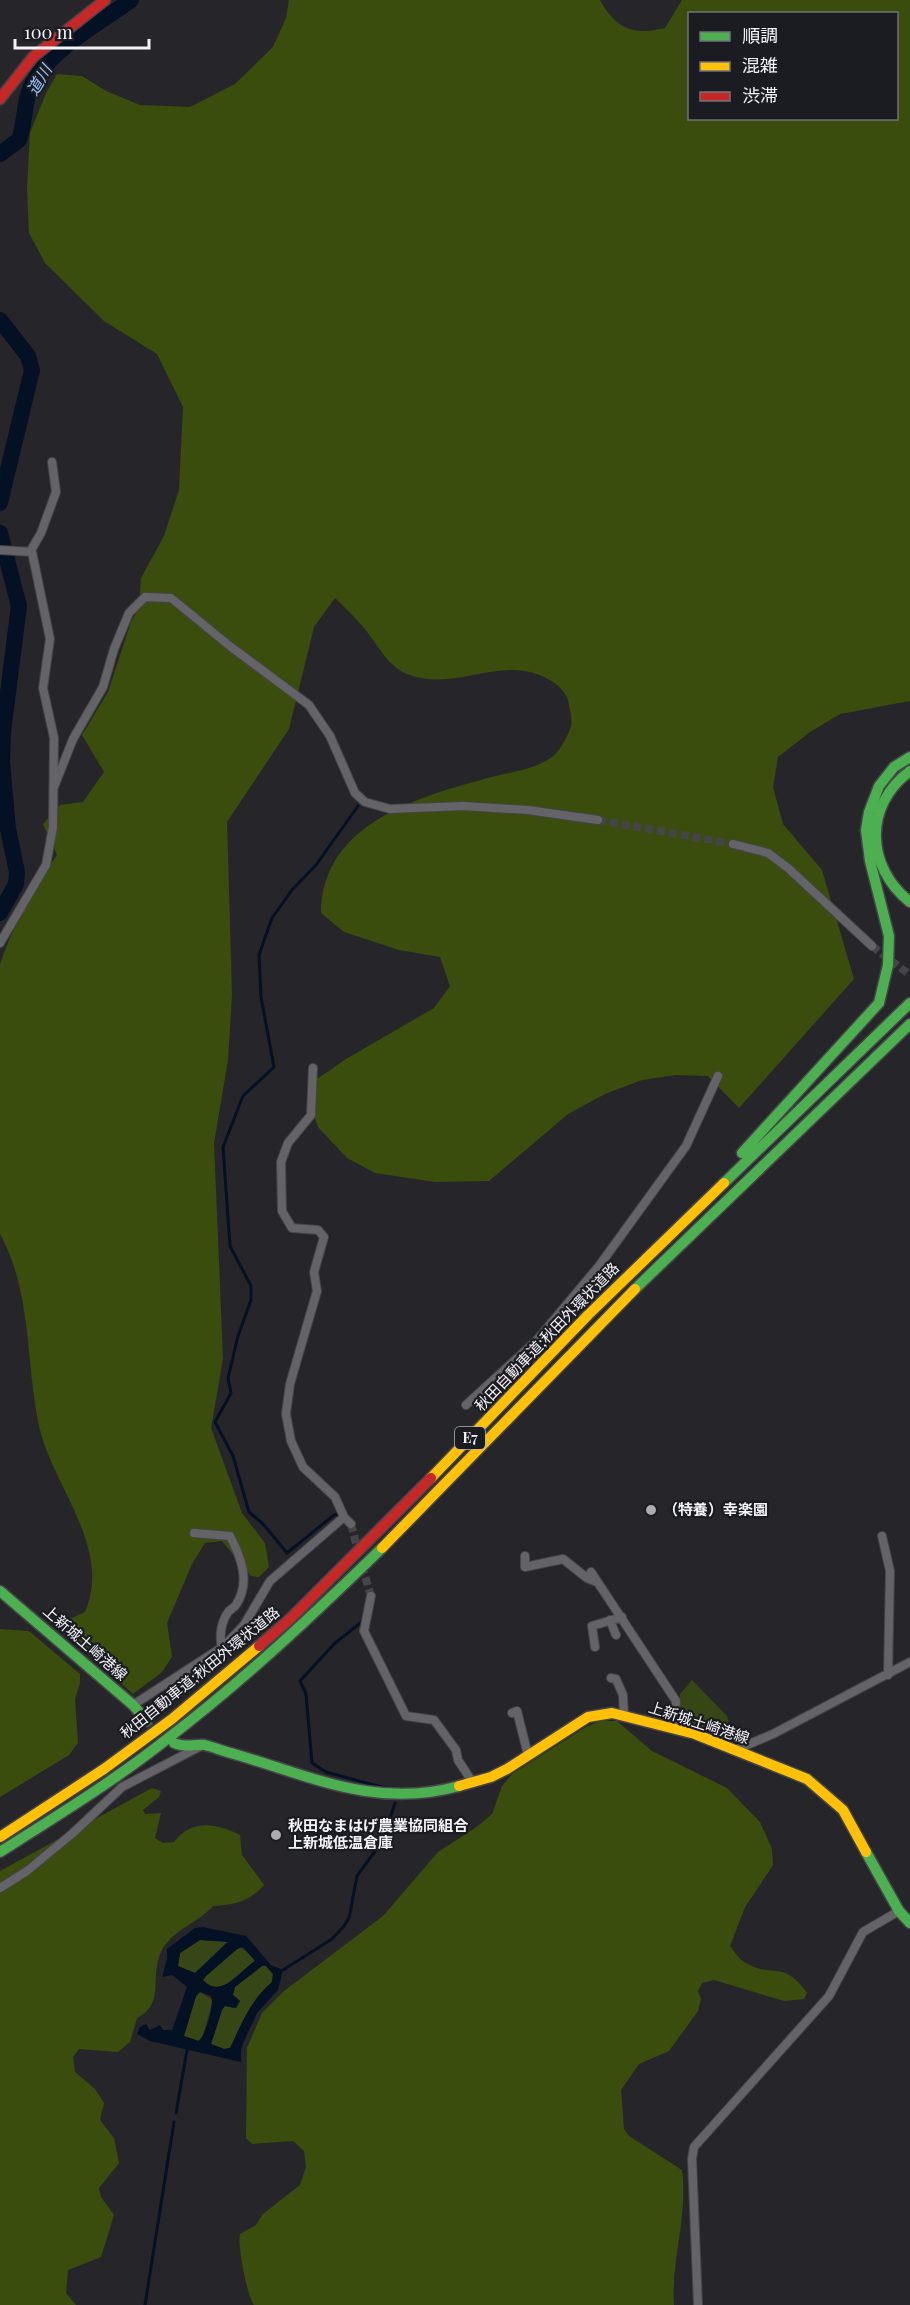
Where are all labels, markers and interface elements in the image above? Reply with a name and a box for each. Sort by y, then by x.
scale bar [15,12,148,50]
legend [688,12,898,120]
text: 100 m [24,20,73,44]
text: 順調 [742,23,778,47]
text: 混雑 [742,53,778,77]
water label: 道川 [21,59,57,99]
text: 渋滞 [742,83,778,107]
street label: 秋田自動車道;秋田外環状道路 [470,1258,623,1415]
road number: E7 [455,1427,485,1449]
place label: （特養）幸楽園 [663,1499,768,1519]
marker: （特養）幸楽園 [644,1503,658,1517]
street label: 上新城土崎港線 [39,1600,132,1684]
street label: 秋田自動車道;秋田外環状道路 [116,1602,283,1743]
street label: 上新城土崎港線 [646,1696,752,1748]
place label: 秋田なまはげ農業協同組合 上新城低温倉庫 [288,1815,469,1852]
marker: 秋田なまはげ農業協同組合 上新城低温倉庫 [269,1828,283,1842]

